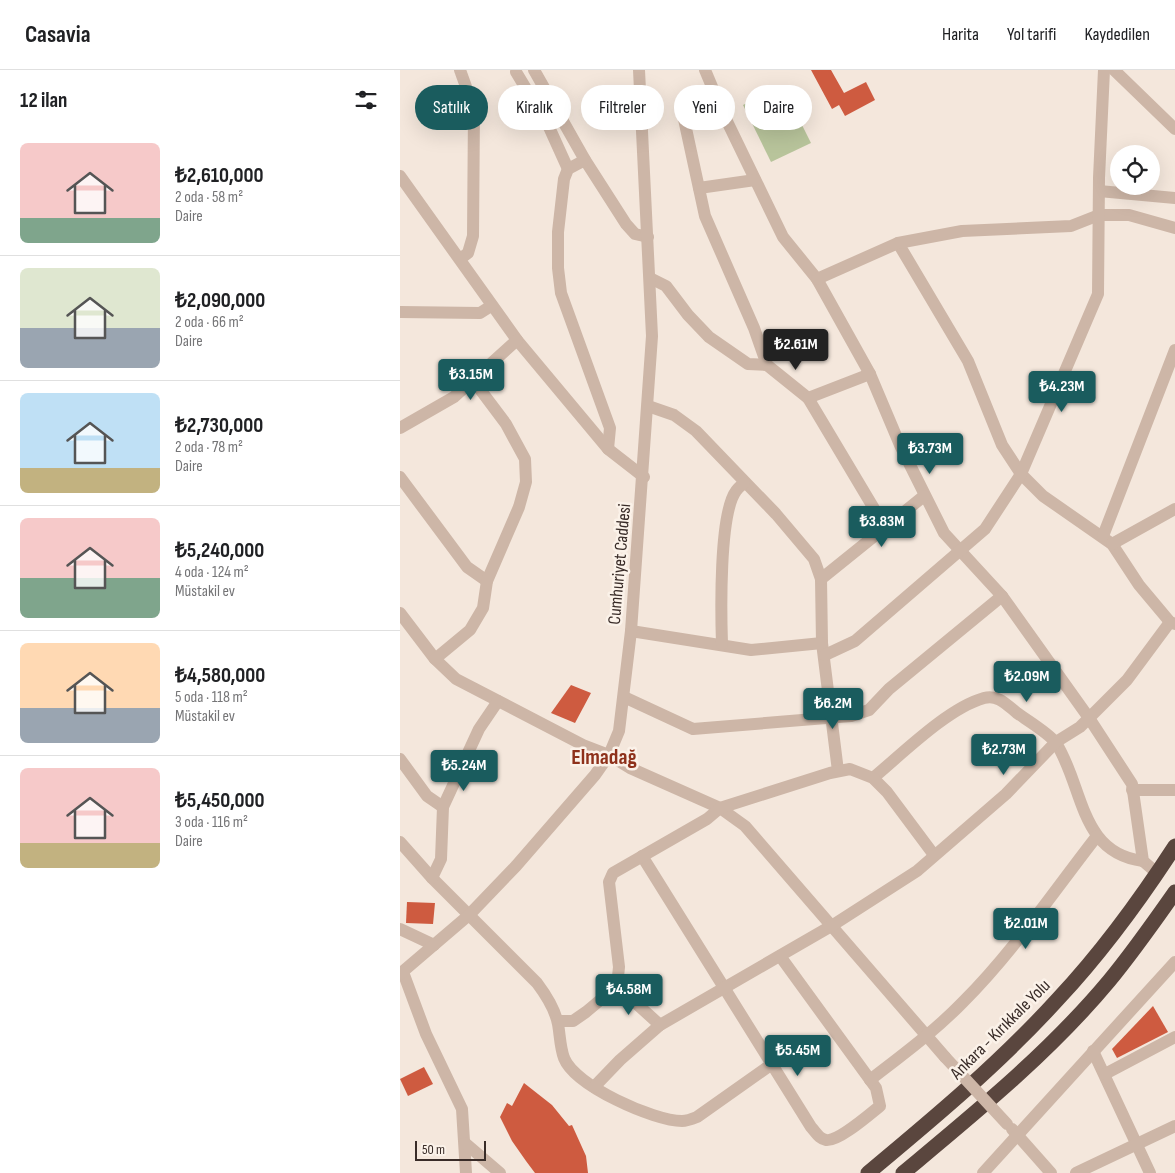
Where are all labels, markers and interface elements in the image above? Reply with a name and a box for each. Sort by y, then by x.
text: Casavia [25,20,91,49]
text: Harita [942,24,979,45]
text: Yol tarifi [1007,24,1056,45]
text: Kaydedilen [1084,24,1150,45]
chip: Satılık [415,85,488,130]
chip: Kiralık [498,85,571,130]
chip: Filtreler [581,85,664,130]
chip: Yeni [674,85,735,130]
chip: Daire [745,85,812,130]
icon: filters [352,86,380,114]
text: 12 ilan [20,88,67,113]
map controls [1110,145,1160,195]
button: locate [1110,145,1160,195]
icon: home [60,163,120,223]
text: ₺2,610,000 [175,163,263,188]
text: 2 oda · 58 m² [175,188,243,207]
text: Daire [175,207,203,226]
icon: home [60,288,120,348]
text: ₺2,090,000 [175,288,265,313]
text: 2 oda · 66 m² [175,313,244,332]
pin: ₺2.61M [755,328,837,371]
text: Daire [175,332,203,351]
text: ₺2.61M [774,335,818,354]
pin: ₺3.15M [430,358,512,401]
text: ₺3.15M [449,365,493,384]
pin: ₺4.23M [1021,370,1103,413]
text: ₺4.23M [1040,377,1084,396]
icon: home [60,413,120,473]
text: ₺2,730,000 [175,413,263,438]
pin: ₺3.73M [889,432,971,475]
text: 2 oda · 78 m² [175,438,243,457]
text: ₺3.73M [908,439,952,458]
text: Daire [175,457,203,476]
street label: Cumhuriyet Caddesi [604,503,635,625]
pin: ₺3.83M [841,506,923,548]
text: ₺3.83M [860,512,904,531]
icon: home [60,538,120,598]
text: ₺5,240,000 [175,538,264,563]
text: 4 oda · 124 m² [175,563,249,582]
text: Müstakil ev [175,582,235,601]
pin: ₺2.09M [986,660,1068,703]
icon: home [60,663,120,723]
text: ₺4,580,000 [175,663,265,688]
text: ₺2.09M [1005,667,1049,686]
text: 5 oda · 118 m² [175,688,248,707]
pin: ₺6.2M [798,688,868,730]
text: ₺6.2M [814,694,852,713]
text: Müstakil ev [175,707,235,726]
pin: ₺2.73M [963,734,1045,776]
text: ₺2.73M [982,740,1026,759]
district label: Elmadağ [571,744,637,771]
pin: ₺5.24M [423,750,505,792]
text: ₺5.24M [442,756,486,775]
icon: home [60,788,120,848]
text: ₺5,450,000 [175,788,265,813]
text: 3 oda · 116 m² [175,813,248,832]
text: Daire [175,832,203,851]
pin: ₺2.01M [985,908,1067,950]
text: ₺2.01M [1004,914,1048,933]
pin: ₺4.58M [588,974,670,1016]
street label: Ankara - Kırıkkale Yolu [945,975,1055,1084]
text: ₺4.58M [607,980,651,999]
pin: ₺5.45M [757,1034,839,1077]
text: ₺5.45M [776,1041,820,1060]
scale bar [415,1138,486,1161]
text: 50 m [422,1141,445,1158]

